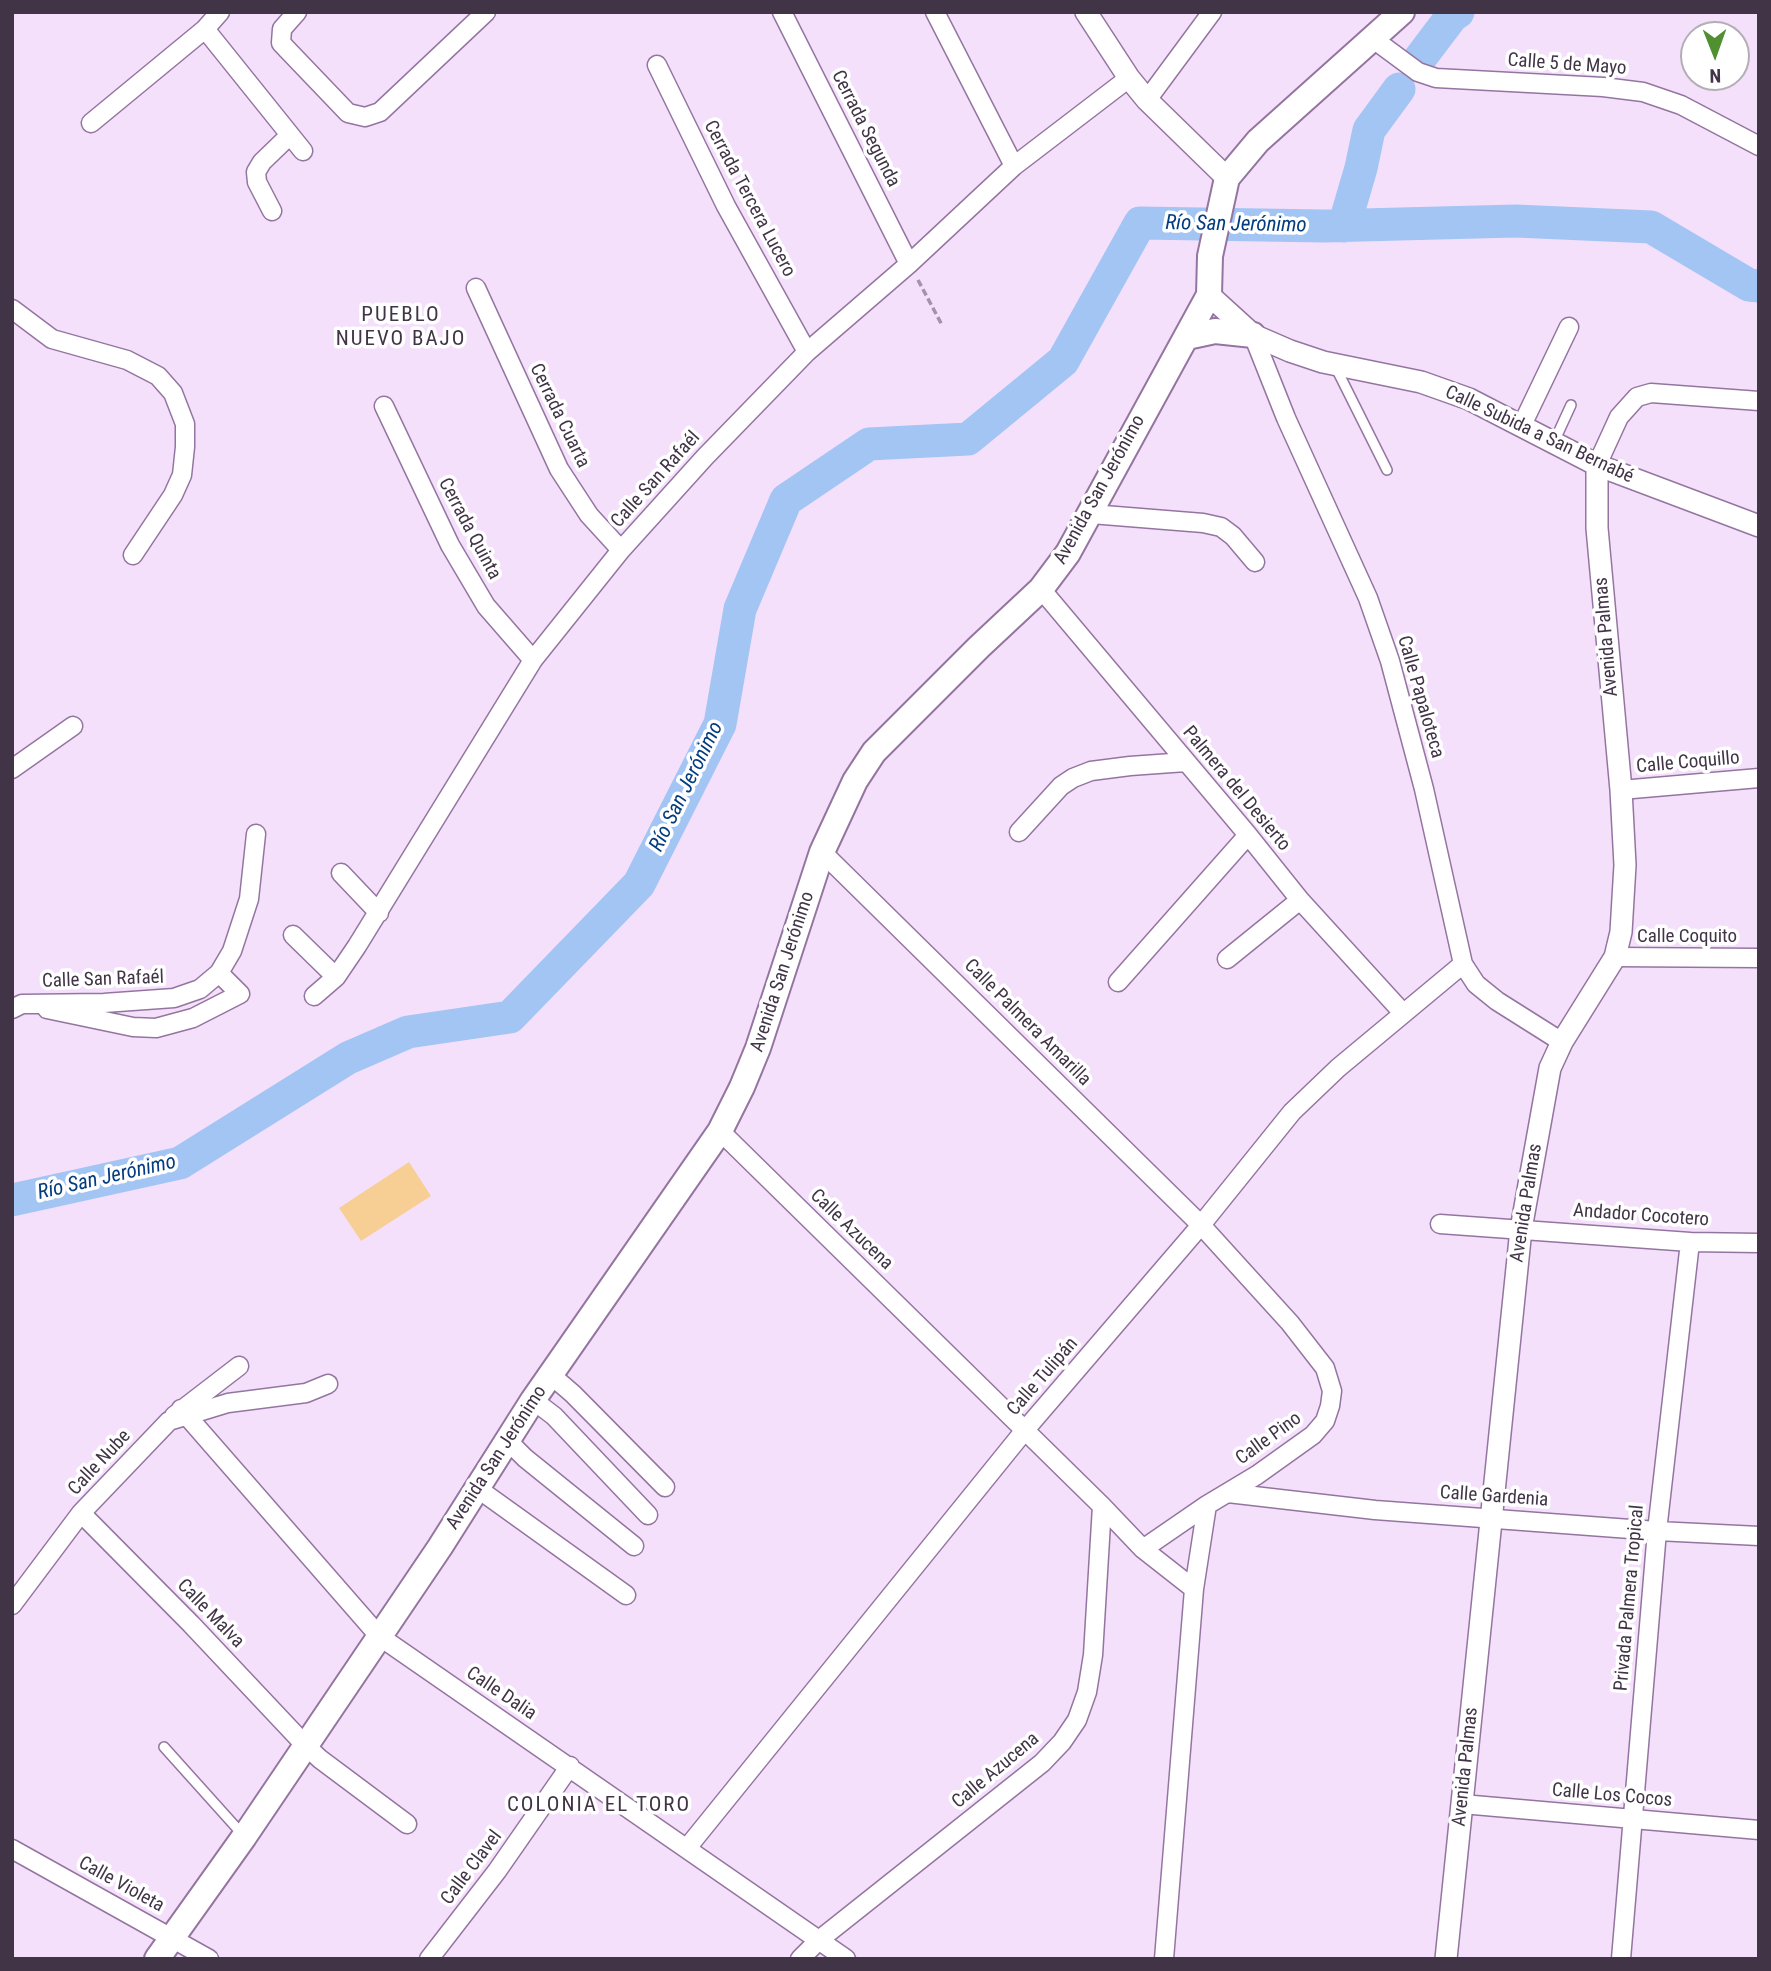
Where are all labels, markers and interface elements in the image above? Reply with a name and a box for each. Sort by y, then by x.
north arrow [1680,21,1750,91]
street label: Calle 5 de Mayo [1507,49,1627,81]
text: N [1709,64,1721,87]
street label: Cerrada Segunda [826,67,904,191]
street label: Cerrada Tercera Lucero [698,117,800,281]
water label: Río San Jerónimo [1165,211,1307,239]
district label: PUEBLO NUEVO BAJO [337,303,465,353]
street label: Cerrada Cuarta [524,360,594,472]
street label: Calle Subida a San Bernabé [1441,381,1637,489]
street label: Avenida San Jerónimo [1050,411,1150,569]
street label: Calle San Rafaél [607,427,705,533]
street label: Cerrada Quinta [433,474,505,584]
street label: Avenida Palmas [1590,576,1624,698]
street label: Calle Papaloteca [1392,633,1448,761]
water label: Río San Jerónimo [645,718,729,856]
street label: Palmera del Desierto [1177,722,1295,856]
street label: Calle Coquillo [1635,747,1741,779]
street label: Avenida San Jerónimo [746,889,820,1055]
street label: Calle Coquito [1637,926,1737,948]
street label: Calle Palmera Amarilla [959,955,1095,1091]
street label: Calle San Rafaél [42,966,164,994]
street label: Avenida Palmas [1506,1142,1548,1264]
water label: Río San Jerónimo [35,1150,179,1206]
street label: Calle Azucena [805,1185,897,1275]
street label: Andador Cocotero [1572,1200,1710,1232]
street label: Calle Tulipán [1003,1333,1083,1421]
street label: Avenida San Jerónimo [442,1382,552,1534]
street label: Calle Pino [1232,1408,1306,1470]
street label: Calle Nube [64,1426,136,1500]
street label: Calle Gardenia [1439,1482,1549,1512]
street label: Privada Palmera Tropical [1610,1504,1650,1692]
street label: Calle Malva [172,1575,248,1653]
street label: Calle Dalia [462,1662,540,1726]
street label: Avenida Palmas [1448,1706,1484,1828]
street label: Calle Azucena [948,1728,1044,1814]
street label: Calle Los Cocos [1551,1779,1673,1813]
district label: COLONIA EL TORO [509,1793,689,1819]
street label: Calle Clavel [437,1826,507,1910]
street label: Calle Violeta [74,1852,168,1918]

